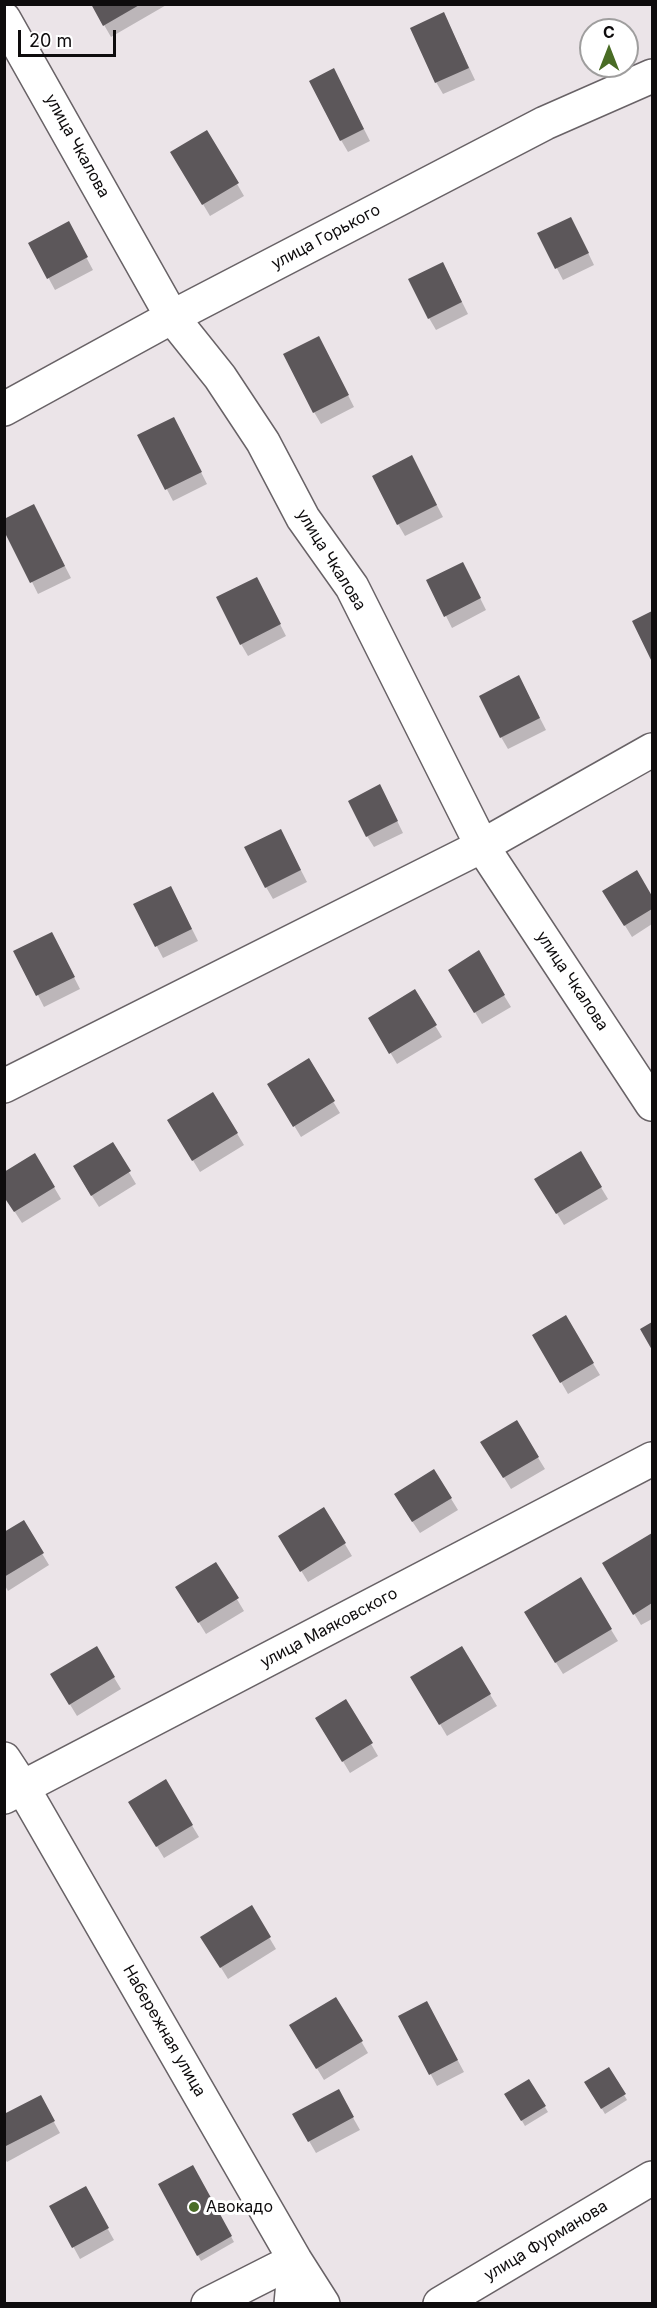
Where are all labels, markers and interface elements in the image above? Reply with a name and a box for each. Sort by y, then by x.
scale bar [21,18,118,56]
north arrow [579,18,639,78]
text: С [603,22,615,42]
text: 20 m [29,30,72,51]
street label: улица Чкалова [41,91,113,201]
street label: улица Горького [268,200,384,274]
street label: улица Чкалова [292,506,370,614]
street label: улица Чкалова [532,928,612,1034]
street label: улица Маяковского [257,1584,401,1672]
street label: Набережная улица [119,1962,209,2100]
place label: Авокадо [206,2197,273,2217]
street label: улица Фурманова [481,2197,611,2285]
marker: Авокадо [187,2200,201,2214]

